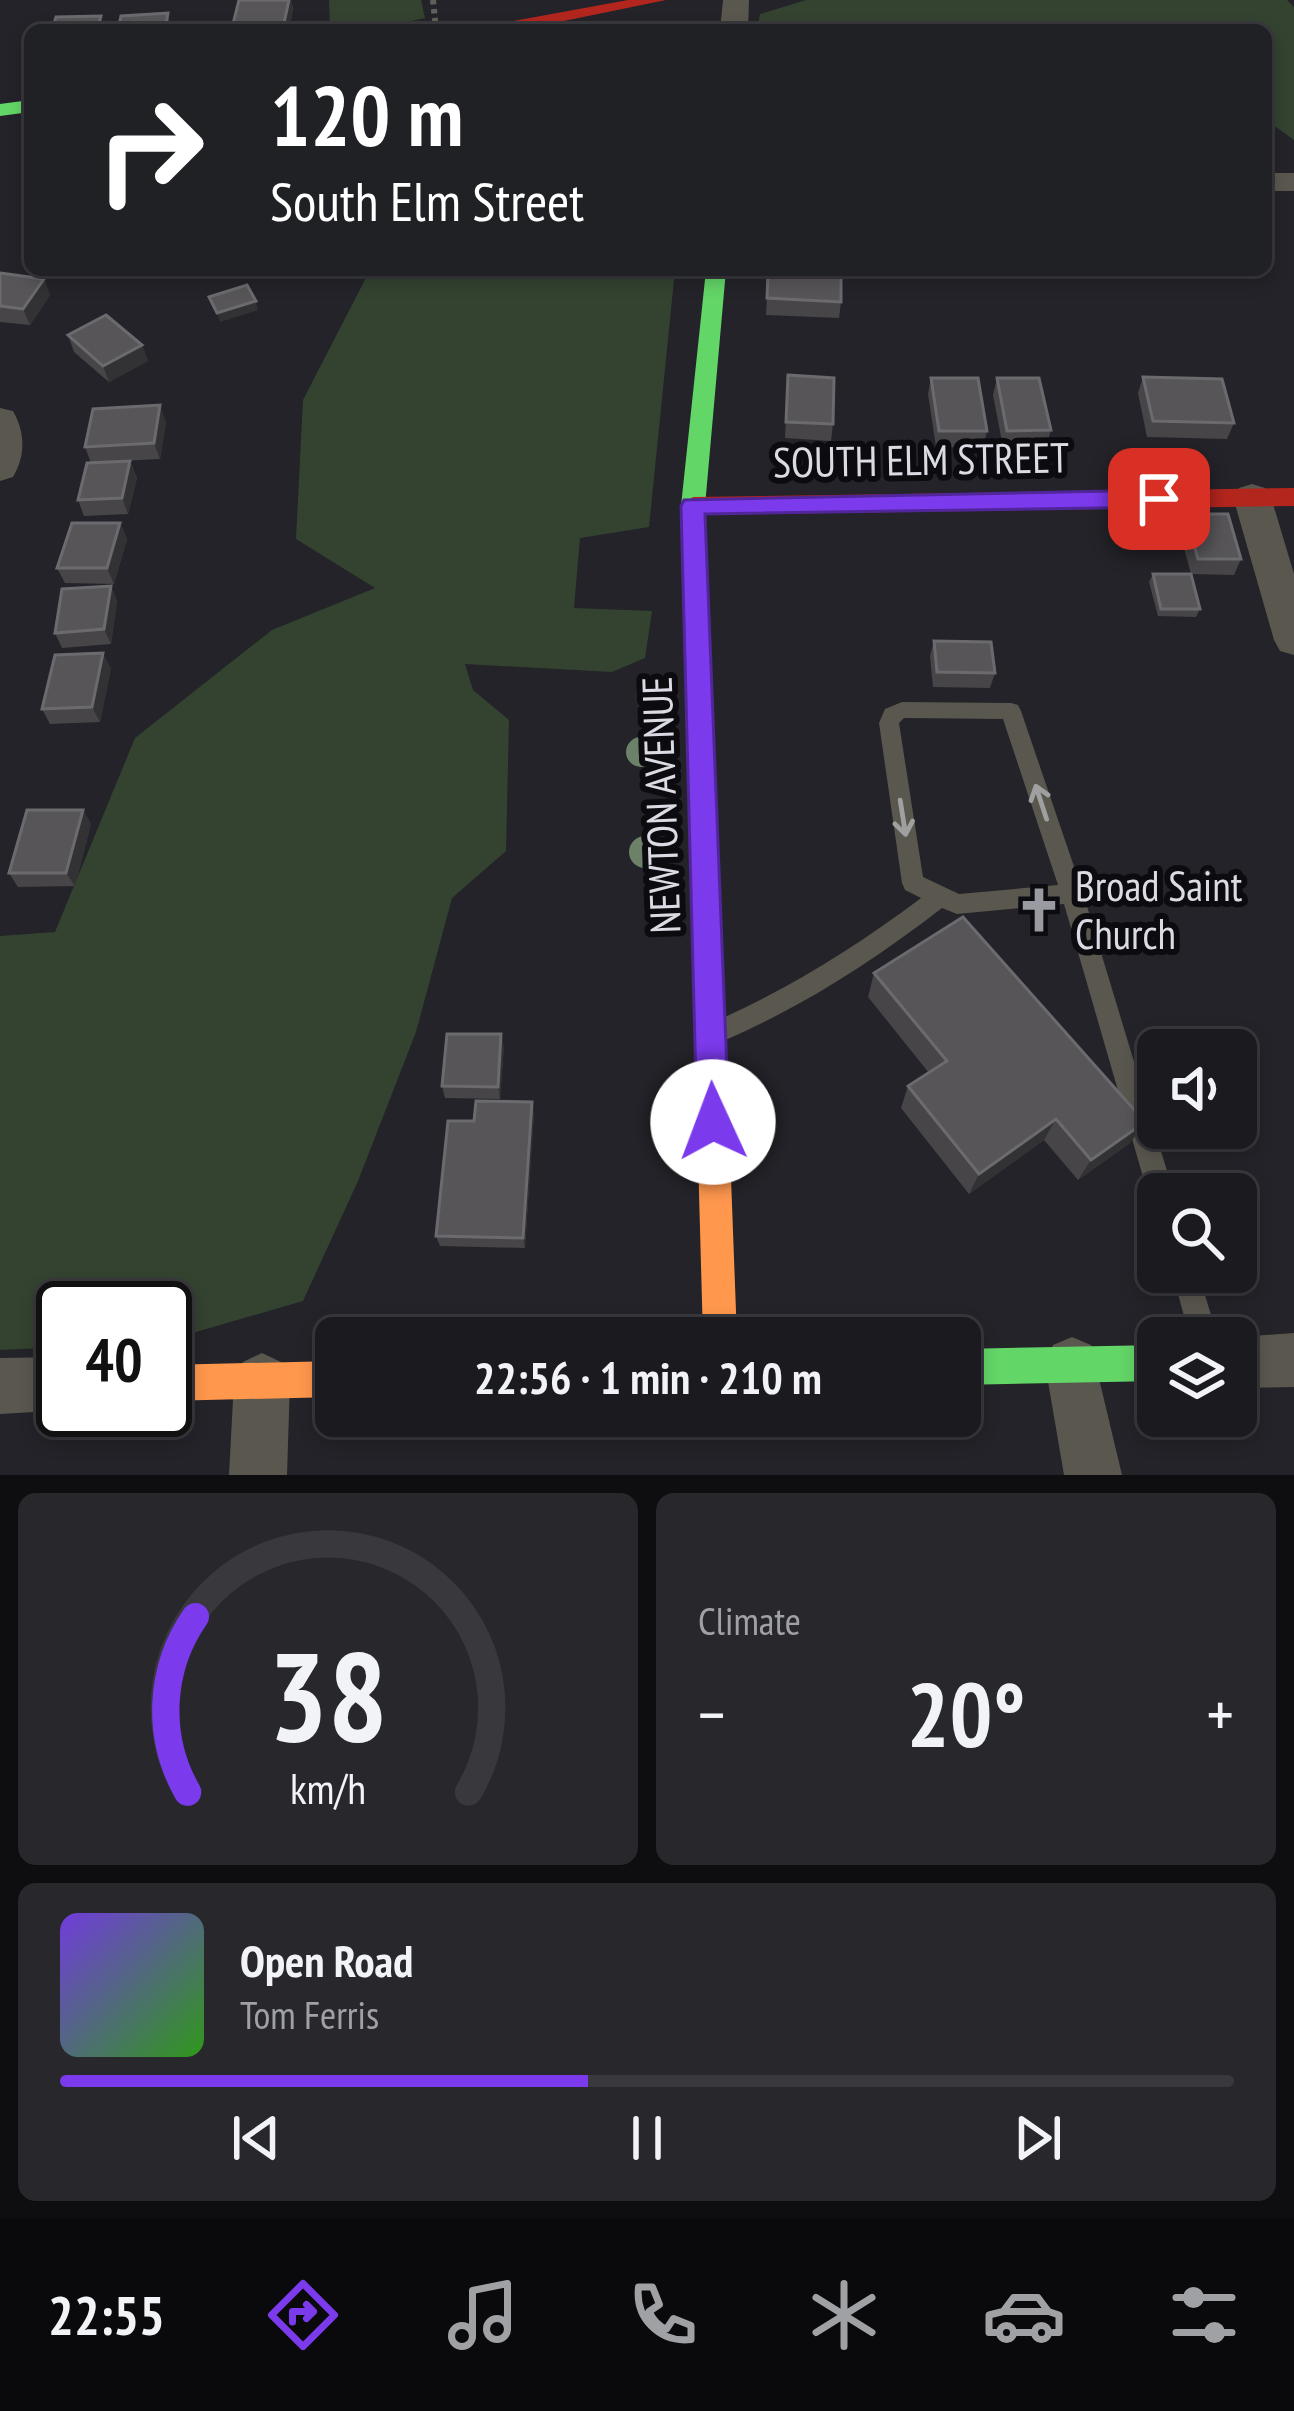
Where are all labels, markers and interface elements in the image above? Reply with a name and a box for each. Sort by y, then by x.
text: 120 m [270,60,463,169]
icon: right [72,72,228,228]
text: South Elm Street [270,166,584,236]
street label: SOUTH ELM STREET [773,429,1070,490]
pin [1108,448,1210,550]
icon: arrive [1126,466,1192,532]
street label: NEWTON AVENUE [629,675,692,935]
one-way arrow [1029,784,1051,822]
one-way arrow [892,798,915,837]
place label: Broad Saint Church [1075,858,1243,961]
church icon: Broad Saint Church [1014,885,1064,935]
map controls [1137,1029,1257,1437]
button: sound [1137,1029,1257,1149]
position arrow [650,1059,776,1185]
button: search [1137,1173,1257,1293]
speed limit sign: 40 [36,1281,192,1437]
button: layers [1137,1317,1257,1437]
text: 22:56 · 1 min · 210 m [474,1348,822,1406]
text: Climate [698,1595,801,1646]
text: 38 [268,1614,388,1775]
text: 20° [907,1655,1025,1772]
text: − [698,1671,725,1756]
text: + [1207,1671,1234,1756]
text: km/h [290,1760,366,1816]
text: Open Road [240,1931,413,1989]
text: Tom Ferris [240,1989,379,2040]
icon: previous [223,2105,289,2171]
icon: pause [614,2105,680,2171]
icon: next [1005,2105,1071,2171]
icon: directions [261,2273,345,2357]
icon: music [441,2273,525,2357]
icon: phone [621,2273,705,2357]
icon: climate [802,2273,886,2357]
icon: car [982,2273,1066,2357]
icon: filters [1162,2273,1246,2357]
text: 22:55 [48,2280,165,2350]

